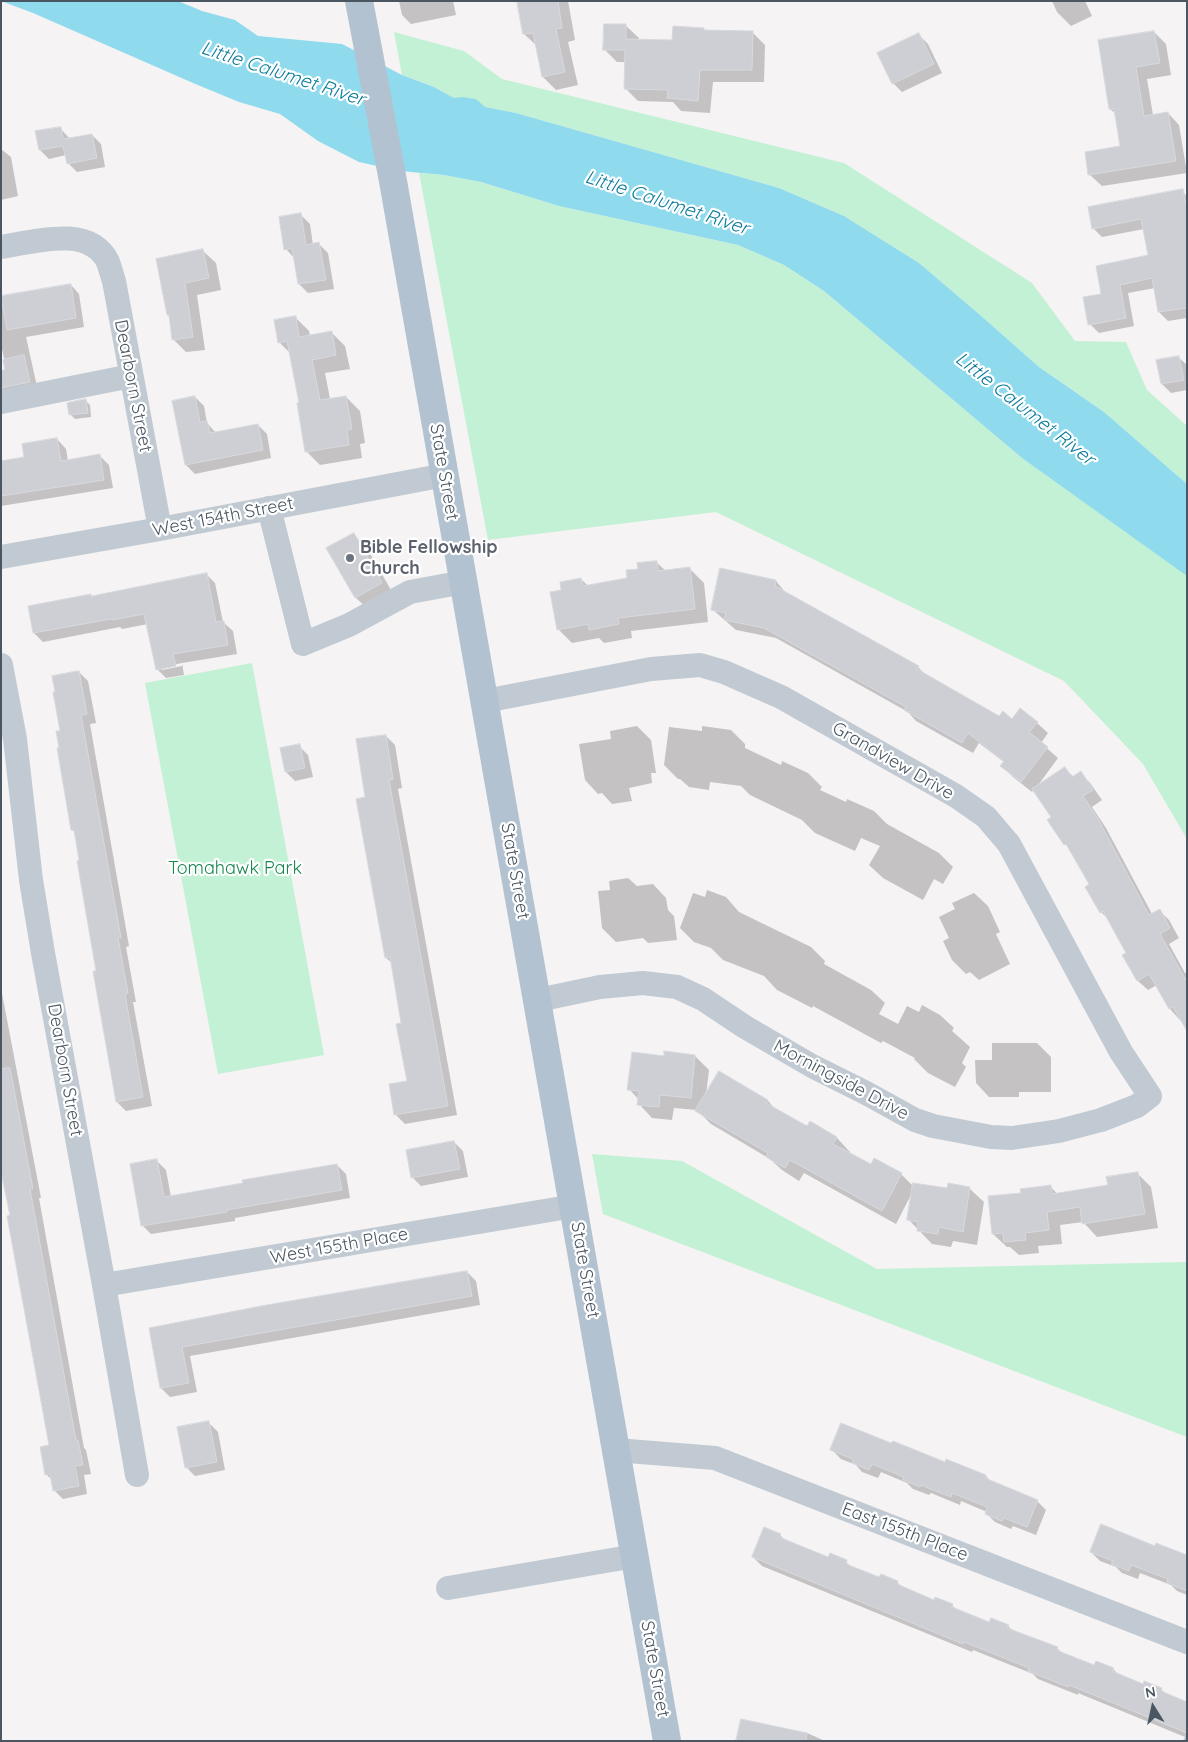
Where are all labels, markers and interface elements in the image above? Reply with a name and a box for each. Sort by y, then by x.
water label: Little Calumet River [198,37,368,111]
water label: Little Calumet River [582,166,752,240]
street label: Dearborn Street [110,318,156,454]
water label: Little Calumet River [951,347,1099,471]
street label: State Street [425,422,463,522]
street label: West 154th Street [151,493,295,541]
place label: Bible Fellowship Church [360,537,497,580]
marker: Bible Fellowship Church [344,552,356,564]
street label: Grandview Drive [828,717,958,805]
street label: State Street [496,821,534,921]
park label: Tomahawk Park [168,858,302,880]
street label: Dearborn Street [43,1002,87,1138]
street label: Morningside Drive [770,1035,912,1125]
street label: State Street [566,1220,604,1320]
street label: West 155th Place [268,1223,410,1269]
street label: East 155th Place [839,1498,971,1566]
street label: State Street [636,1619,674,1719]
north arrow [1128,1682,1178,1732]
text: N [1144,1682,1157,1702]

